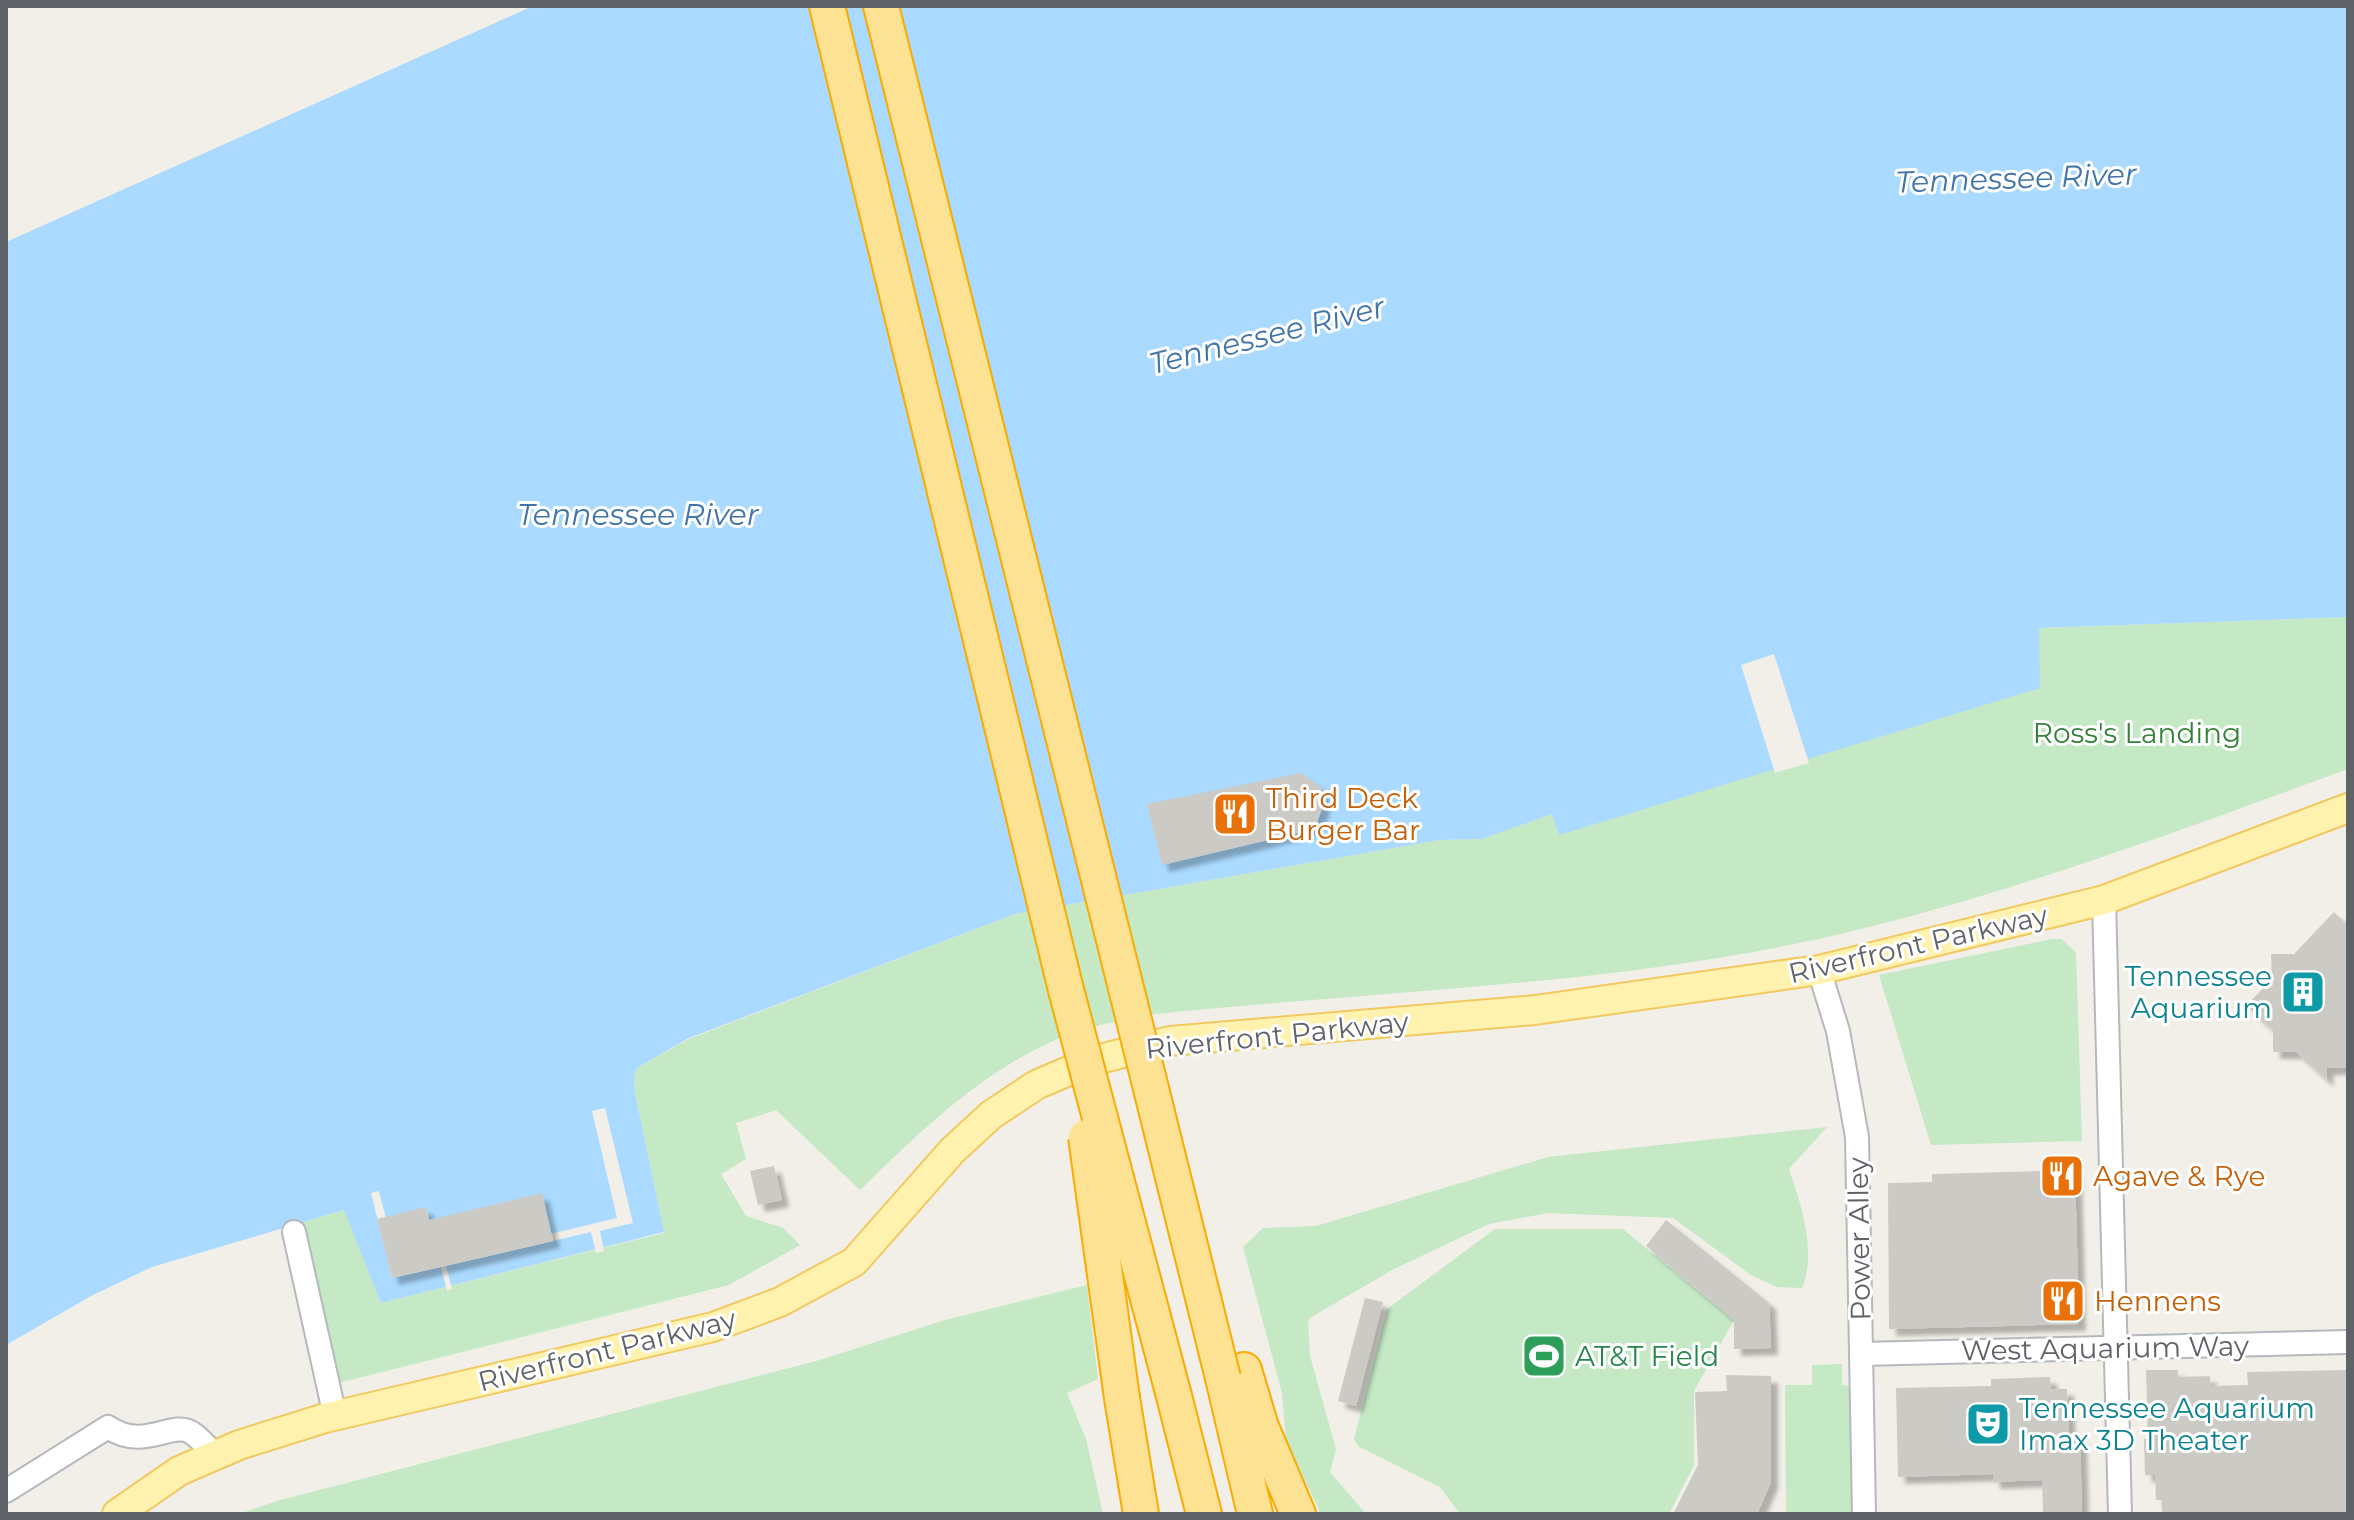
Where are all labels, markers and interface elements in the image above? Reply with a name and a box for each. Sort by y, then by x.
water label: Tennessee River [1895,155,2138,201]
water label: Tennessee River [1145,288,1390,382]
water label: Tennessee River [517,496,760,533]
park label: Ross's Landing [2033,716,2241,750]
place label: Third Deck Burger Bar [1266,781,1420,847]
restaurant icon: Third Deck Burger Bar [1211,790,1259,838]
street label: Riverfront Parkway [1785,897,2052,990]
place label: Tennessee Aquarium [2125,959,2272,1025]
building icon: Tennessee Aquarium [2279,968,2327,1016]
street label: Riverfront Parkway [1144,1004,1411,1066]
restaurant icon: Agave & Rye [2038,1152,2086,1200]
street label: Power Alley [1841,1156,1877,1321]
place label: Agave & Rye [2093,1159,2265,1193]
restaurant icon: Hennens [2039,1277,2087,1325]
place label: Hennens [2094,1284,2221,1318]
street label: Riverfront Parkway [474,1301,740,1399]
street label: West Aquarium Way [1961,1328,2250,1368]
sports icon: AT&T Field [1520,1332,1568,1380]
place label: AT&T Field [1575,1339,1719,1373]
place label: Tennessee Aquarium Imax 3D Theater [2019,1391,2315,1457]
theatre icon: Tennessee Aquarium Imax 3D Theater [1964,1400,2012,1448]

